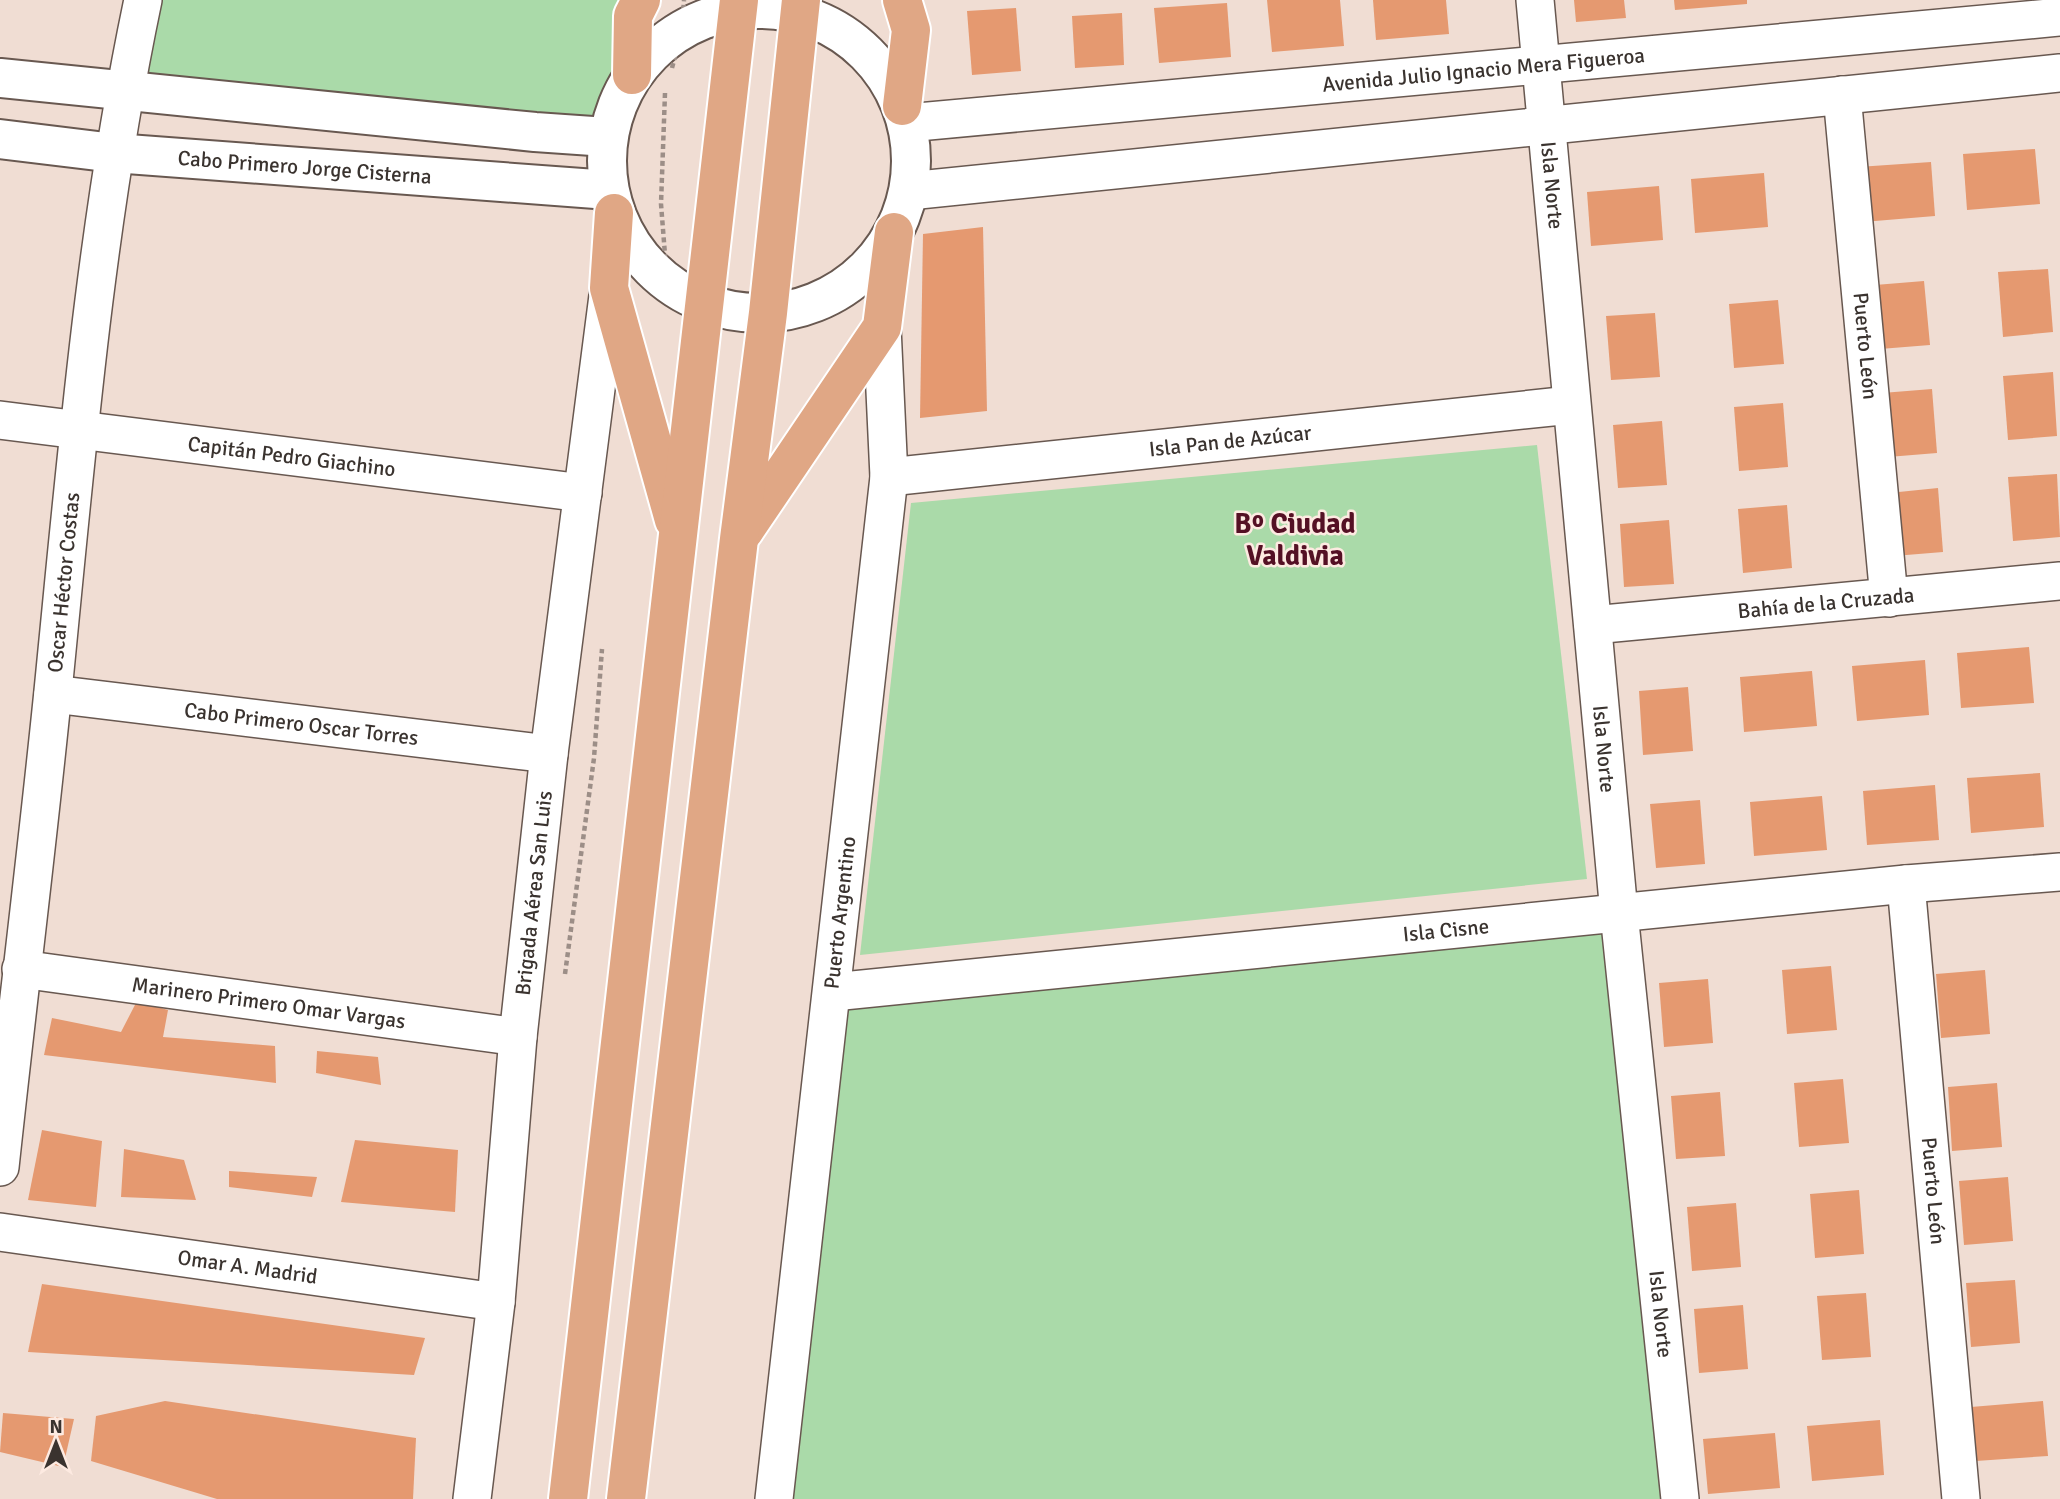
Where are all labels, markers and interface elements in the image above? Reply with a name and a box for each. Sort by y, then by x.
street label: Avenida Julio Ignacio Mera Figueroa [1321,42,1646,98]
street label: Isla Norte [1535,140,1569,230]
street label: Cabo Primero Jorge Cisterna [177,145,433,190]
street label: Puerto León [1847,291,1883,401]
street label: Isla Pan de Azúcar [1148,419,1313,462]
street label: Capitán Pedro Giachino [186,431,397,482]
street label: Oscar Héctor Costas [42,491,85,674]
district label: Bº Ciudad Valdivia [1234,507,1356,573]
street label: Bahía de la Cruzada [1736,582,1915,624]
street label: Cabo Primero Oscar Torres [183,697,420,751]
street label: Isla Norte [1587,704,1621,794]
street label: Brigada Aérea San Luis [510,790,558,997]
street label: Puerto Argentino [818,835,861,990]
street label: Isla Cisne [1402,913,1490,948]
street label: Marinero Primero Omar Vargas [130,971,407,1034]
street label: Puerto León [1916,1136,1951,1246]
street label: Omar A. Madrid [176,1244,319,1290]
street label: Isla Norte [1643,1269,1678,1359]
north arrow [21,1408,91,1478]
text: N [49,1415,63,1439]

